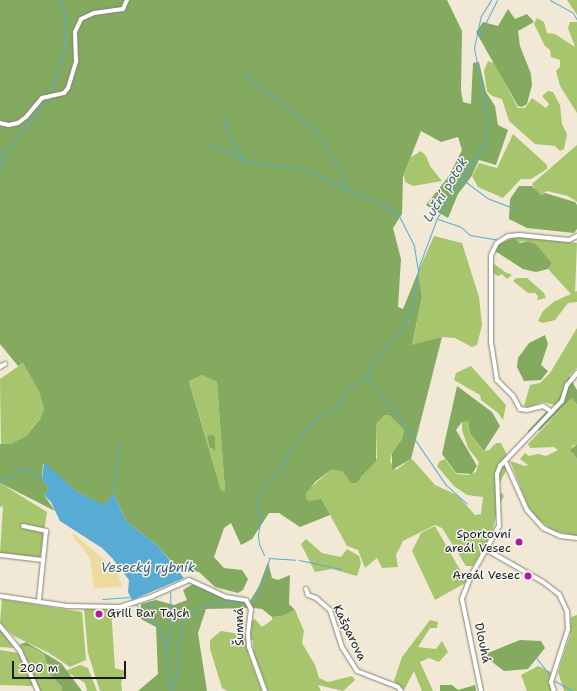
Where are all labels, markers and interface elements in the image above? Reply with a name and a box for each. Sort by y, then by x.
water label: Luční potok [421,155,471,225]
place label: Sportovní areál Vesec [445,528,511,556]
marker: Sportovní areál Vesec [514,537,524,547]
water label: Vesecký rybník [101,560,195,576]
place label: Areál Vesec [452,569,520,583]
marker: Areál Vesec [523,571,533,581]
street label: Kašparova [329,603,369,663]
place label: Grill Bar Tajch [107,607,190,621]
street label: Šumná [232,608,248,646]
marker: Grill Bar Tajch [94,609,104,619]
street label: Dlouhá [471,622,493,664]
scale bar [14,653,128,679]
text: 200 m [19,660,58,676]

